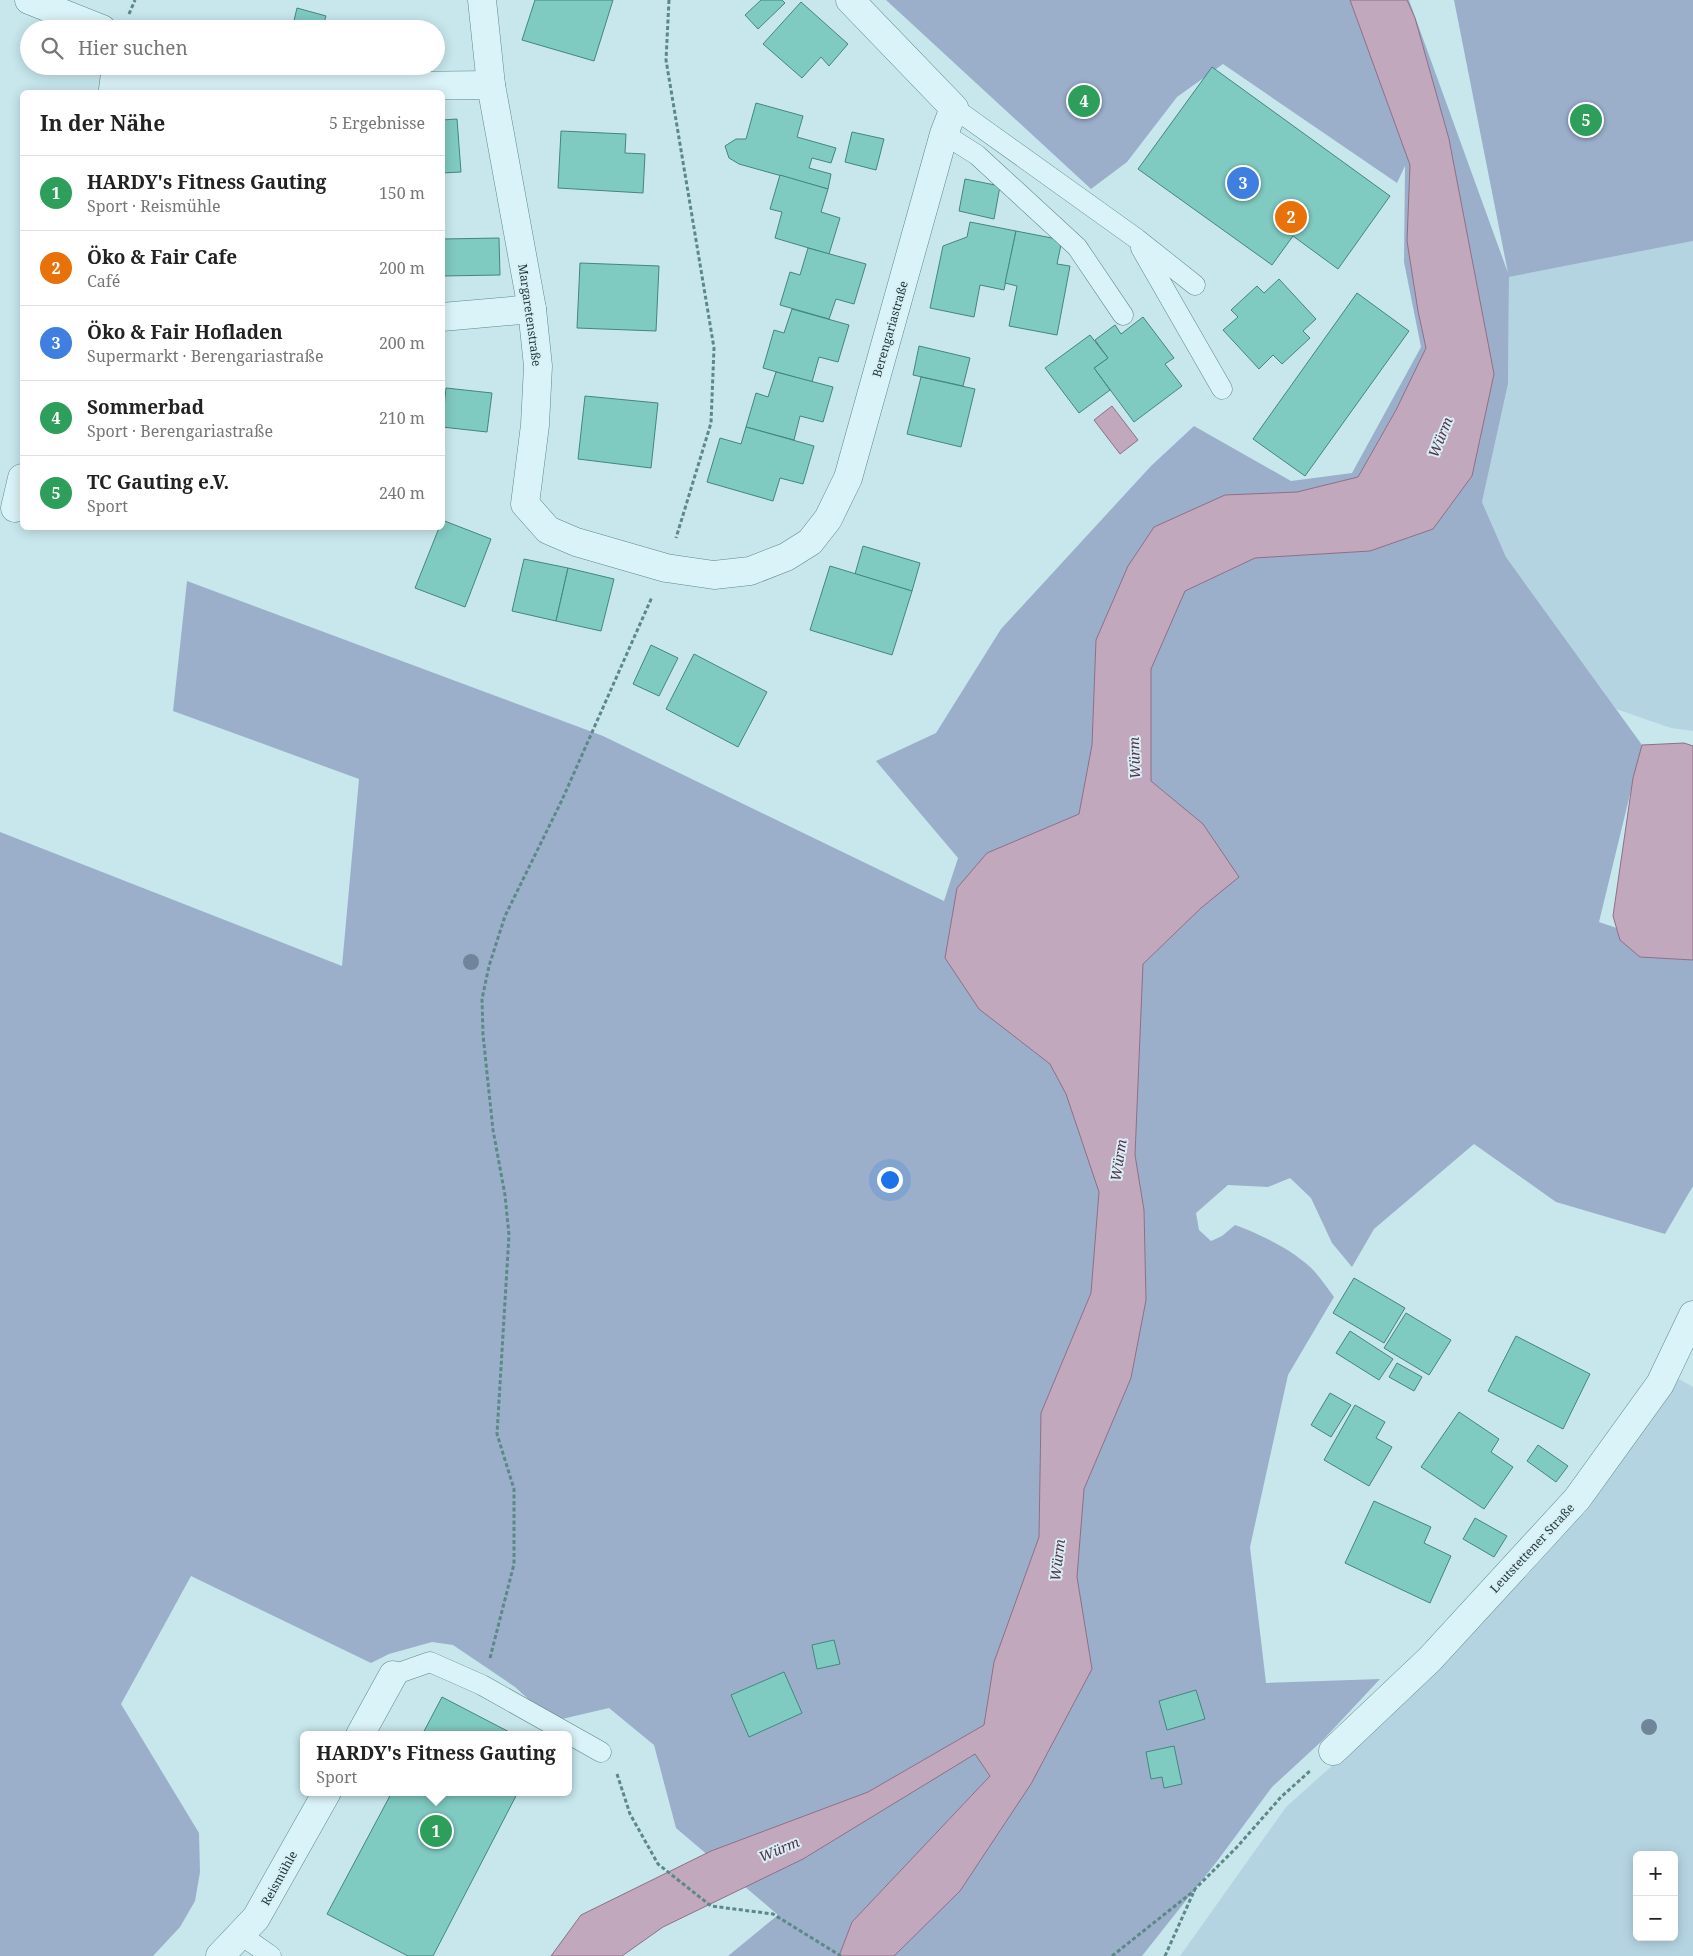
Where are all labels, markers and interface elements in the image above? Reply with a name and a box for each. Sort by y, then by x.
search box [20,20,445,75]
icon: search [38,34,66,62]
text: Hier suchen [78,35,188,61]
pin: 4 [1068,82,1100,120]
pin: 5 [1570,101,1602,139]
text: In der Nähe [40,109,165,137]
text: 5 Ergebnisse [329,112,425,134]
pin: 3 [1227,164,1259,202]
text: HARDY's Fitness Gauting [87,169,327,195]
text: 1 [51,182,61,204]
text: 150 m [379,182,425,204]
text: Sport · Reismühle [87,195,221,217]
pin: 2 [1275,198,1307,236]
text: Öko & Fair Cafe [87,244,237,270]
text: 2 [51,257,61,279]
text: 200 m [379,257,425,279]
street label: Margaretenstraße [514,263,546,367]
text: Café [87,270,120,292]
street label: Berengariastraße [868,279,912,379]
text: Öko & Fair Hofladen [87,319,283,345]
text: 3 [51,332,61,354]
text: 200 m [379,332,425,354]
text: Supermarkt · Berengariastraße [87,345,323,367]
text: Sommerbad [87,394,204,420]
text: 4 [51,407,61,429]
text: 210 m [379,407,425,429]
water label: Würm [1423,414,1457,460]
text: Sport · Berengariastraße [87,420,273,442]
text: TC Gauting e.V. [87,469,229,495]
text: 5 [51,482,61,504]
text: 240 m [379,482,425,504]
text: Sport [87,495,128,517]
water label: Würm [1124,736,1144,779]
water label: Würm [1105,1137,1131,1182]
your location [877,1167,903,1193]
street label: Leutstettener Straße [1486,1500,1578,1596]
water label: Würm [1045,1537,1069,1582]
popup [300,1731,572,1796]
text: HARDY's Fitness Gauting [316,1740,556,1766]
text: Sport [316,1766,357,1788]
pin: 1 [420,1812,452,1850]
water label: Würm [756,1832,803,1866]
street label: Reismühle [257,1848,301,1908]
map controls [1633,1851,1678,1941]
button: + [1633,1851,1678,1896]
button: − [1633,1896,1678,1941]

